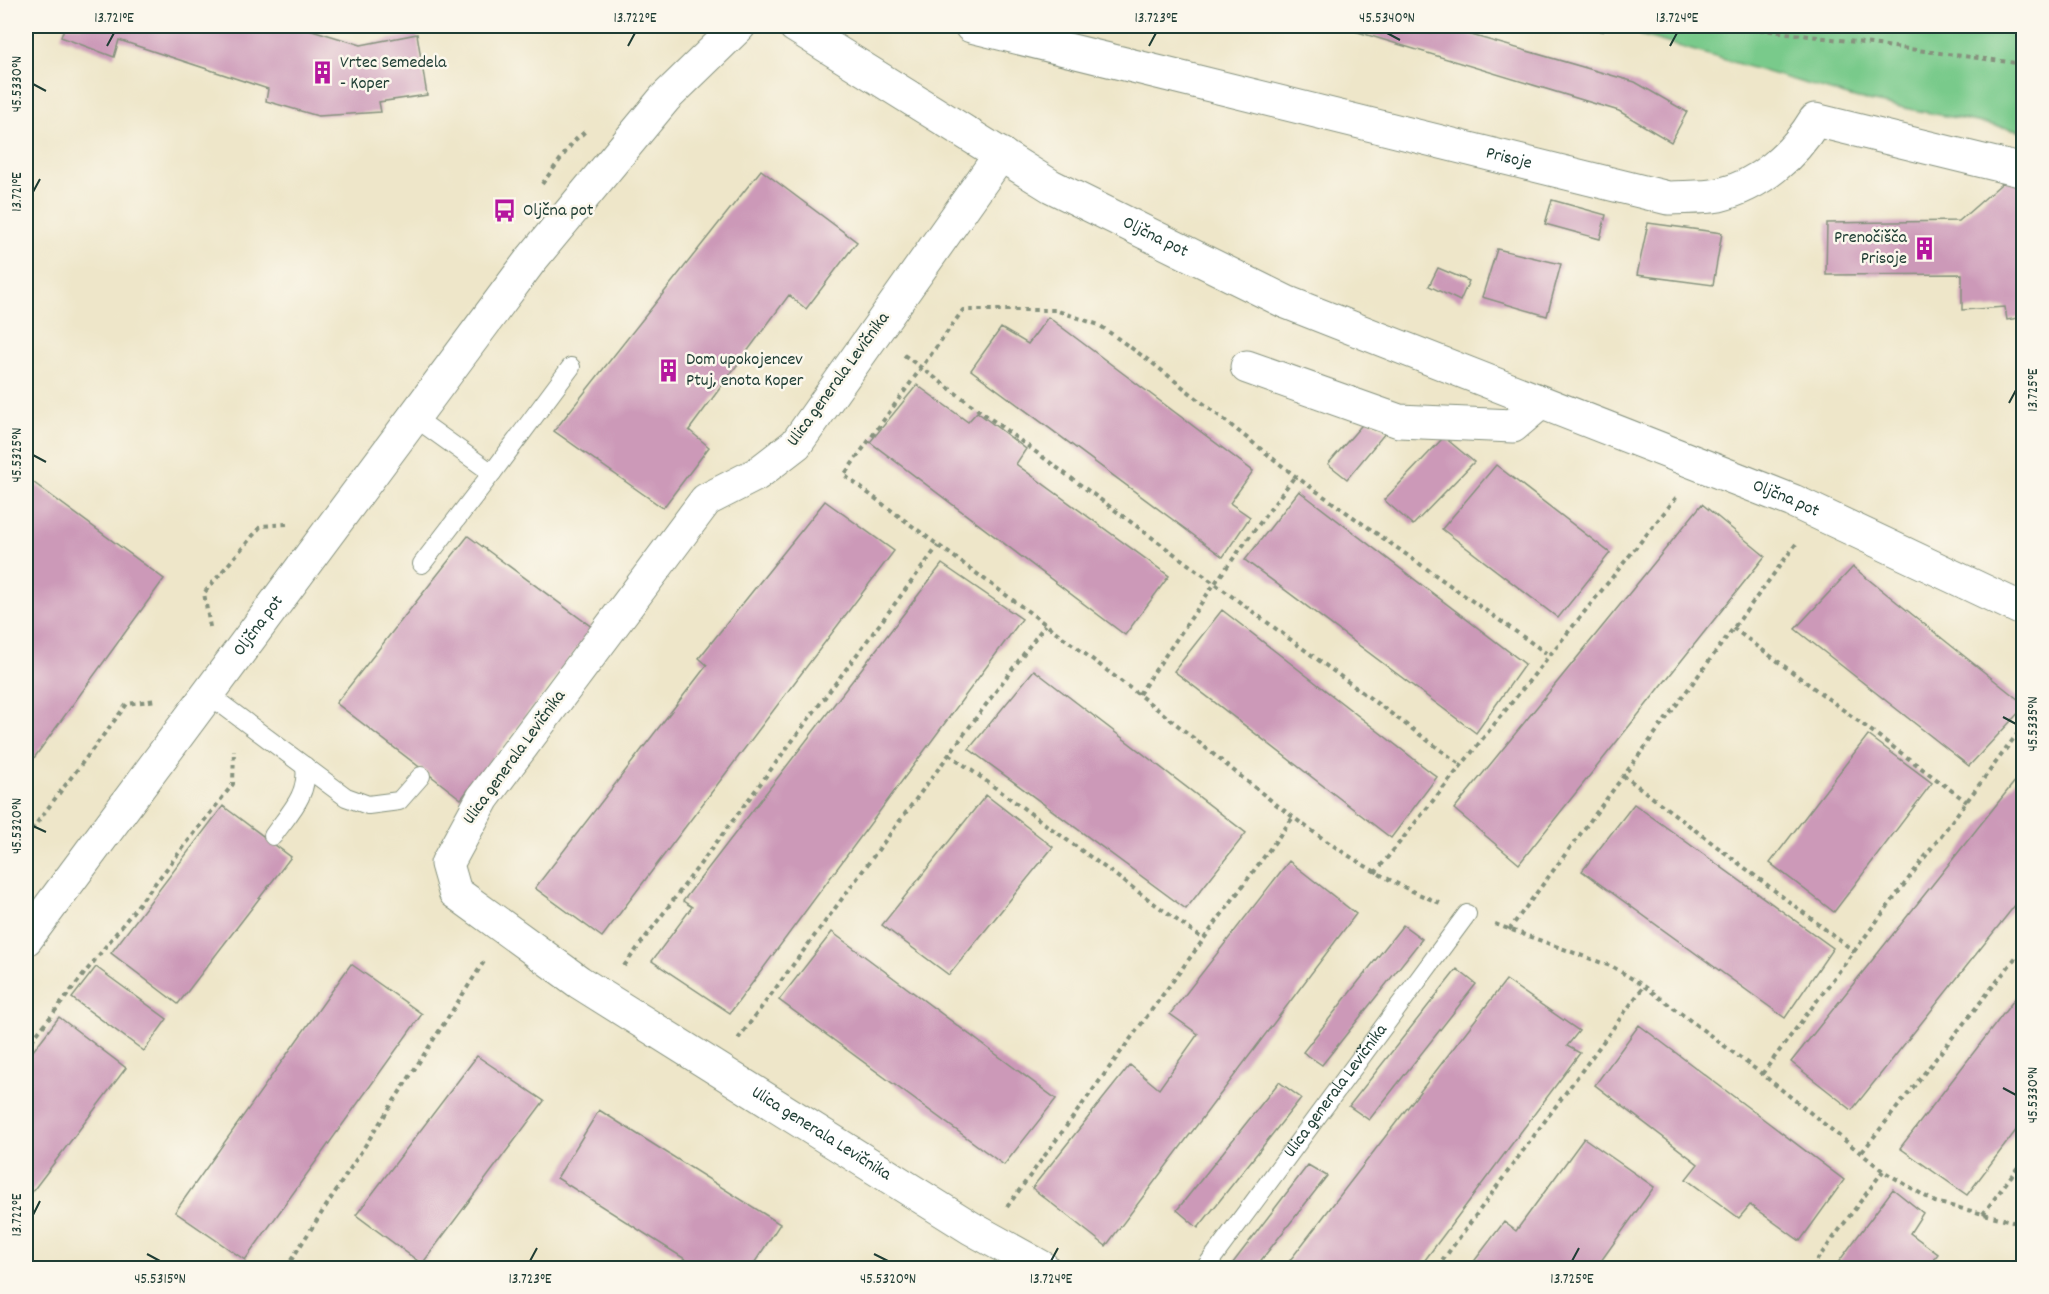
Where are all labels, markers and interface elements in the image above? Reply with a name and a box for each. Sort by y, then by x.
text: 13.721°E [94,8,134,30]
text: 13.722°E [614,8,657,30]
text: 13.723°E [1134,8,1178,30]
text: 45.5340°N [1359,8,1415,30]
text: 13.724°E [1656,8,1698,30]
place label: Vrtec Semedela - Koper [340,51,447,97]
text: 45.5330°N [7,56,29,112]
building icon: Vrtec Semedela - Koper [309,60,335,86]
street label: Prisoje [1483,141,1534,176]
text: 13.721°E [7,172,29,212]
bus stop icon: Oljčna pot [492,198,518,224]
place label: Oljčna pot [523,199,594,224]
street label: Oljčna pot [1118,211,1193,264]
place label: Prenočišča Prisoje [1834,226,1908,272]
building icon: Prenočišča Prisoje [1912,235,1938,261]
street label: Ulica generala Levičnika [782,307,897,452]
place label: Dom upokojencev Ptuj, enota Koper [686,348,804,394]
building icon: Dom upokojencev Ptuj, enota Koper [655,357,681,383]
text: 13.725°E [2023,368,2045,412]
text: 45.5325°N [7,428,29,483]
street label: Oljčna pot [1749,474,1824,524]
street label: Oljčna pot [228,590,290,662]
street label: Ulica generala Levičnika [458,685,573,830]
text: 45.5335°N [2023,696,2045,752]
text: 45.5320°N [7,798,29,854]
street label: Ulica generala Levičnika [1278,1019,1394,1163]
text: 45.5330°N [2023,1067,2045,1123]
street label: Ulica generala Levičnika [746,1080,896,1188]
text: 13.722°E [7,1193,29,1236]
text: 45.5315°N [134,1269,186,1291]
text: 13.723°E [508,1269,552,1291]
text: 45.5320°N [860,1269,916,1291]
text: 13.724°E [1030,1269,1072,1291]
text: 13.725°E [1550,1269,1594,1291]

